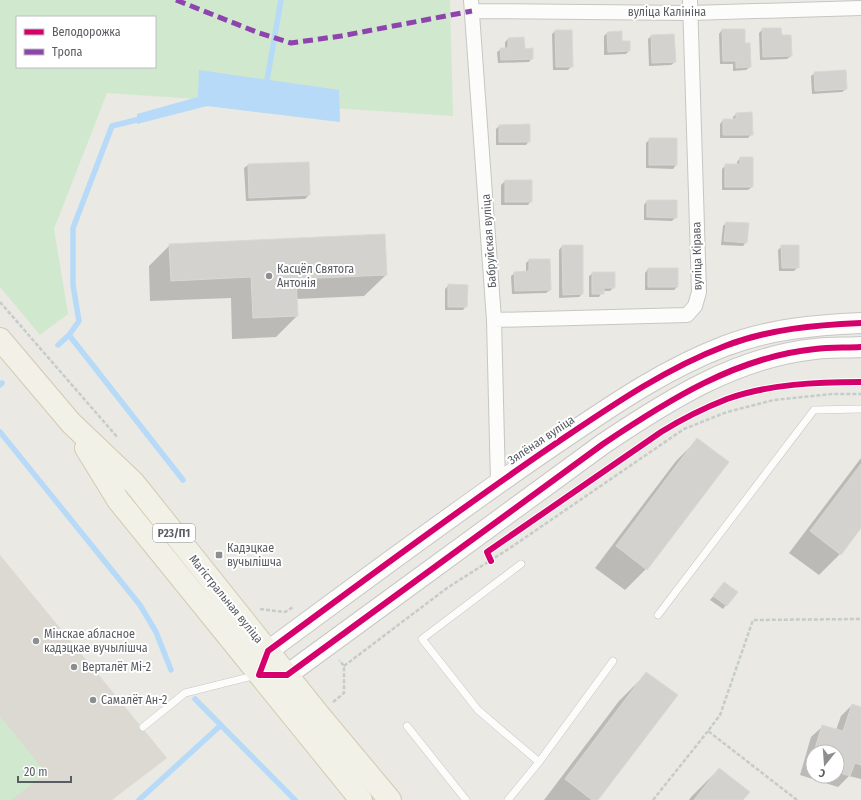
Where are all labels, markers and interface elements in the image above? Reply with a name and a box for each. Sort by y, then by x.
street label: вуліца Калініна [628,5,706,19]
legend [16,16,156,68]
text: Велодорожка [52,25,121,39]
text: Тропа [52,45,83,59]
street label: Бабруйская вуліца [479,193,499,289]
street label: вуліца Кірава [689,221,705,290]
place label: Касцёл Святога Антонія [277,262,354,290]
marker: Касцёл Святога Антонія [264,271,274,281]
street label: Зялёная вуліца [505,413,577,467]
road number: Р23/П1 [153,524,195,542]
place label: Кадэцкае вучылішча [227,541,282,569]
marker: Кадэцкае вучылішча [214,550,224,560]
street label: Магістральная вуліца [186,552,266,646]
place label: Мінскае абласное кадэцкае вучылішча [44,627,148,655]
marker: Мінскае абласное кадэцкае вучылішча [31,636,41,646]
place label: Верталёт Мі-2 [82,660,151,674]
marker: Верталёт Мі-2 [69,662,79,672]
place label: Самалёт Ан-2 [101,693,167,707]
marker: Самалёт Ан-2 [88,695,98,705]
north arrow [805,744,845,784]
scale bar [18,758,71,784]
text: 20 m [24,765,48,779]
text: С [817,766,827,780]

